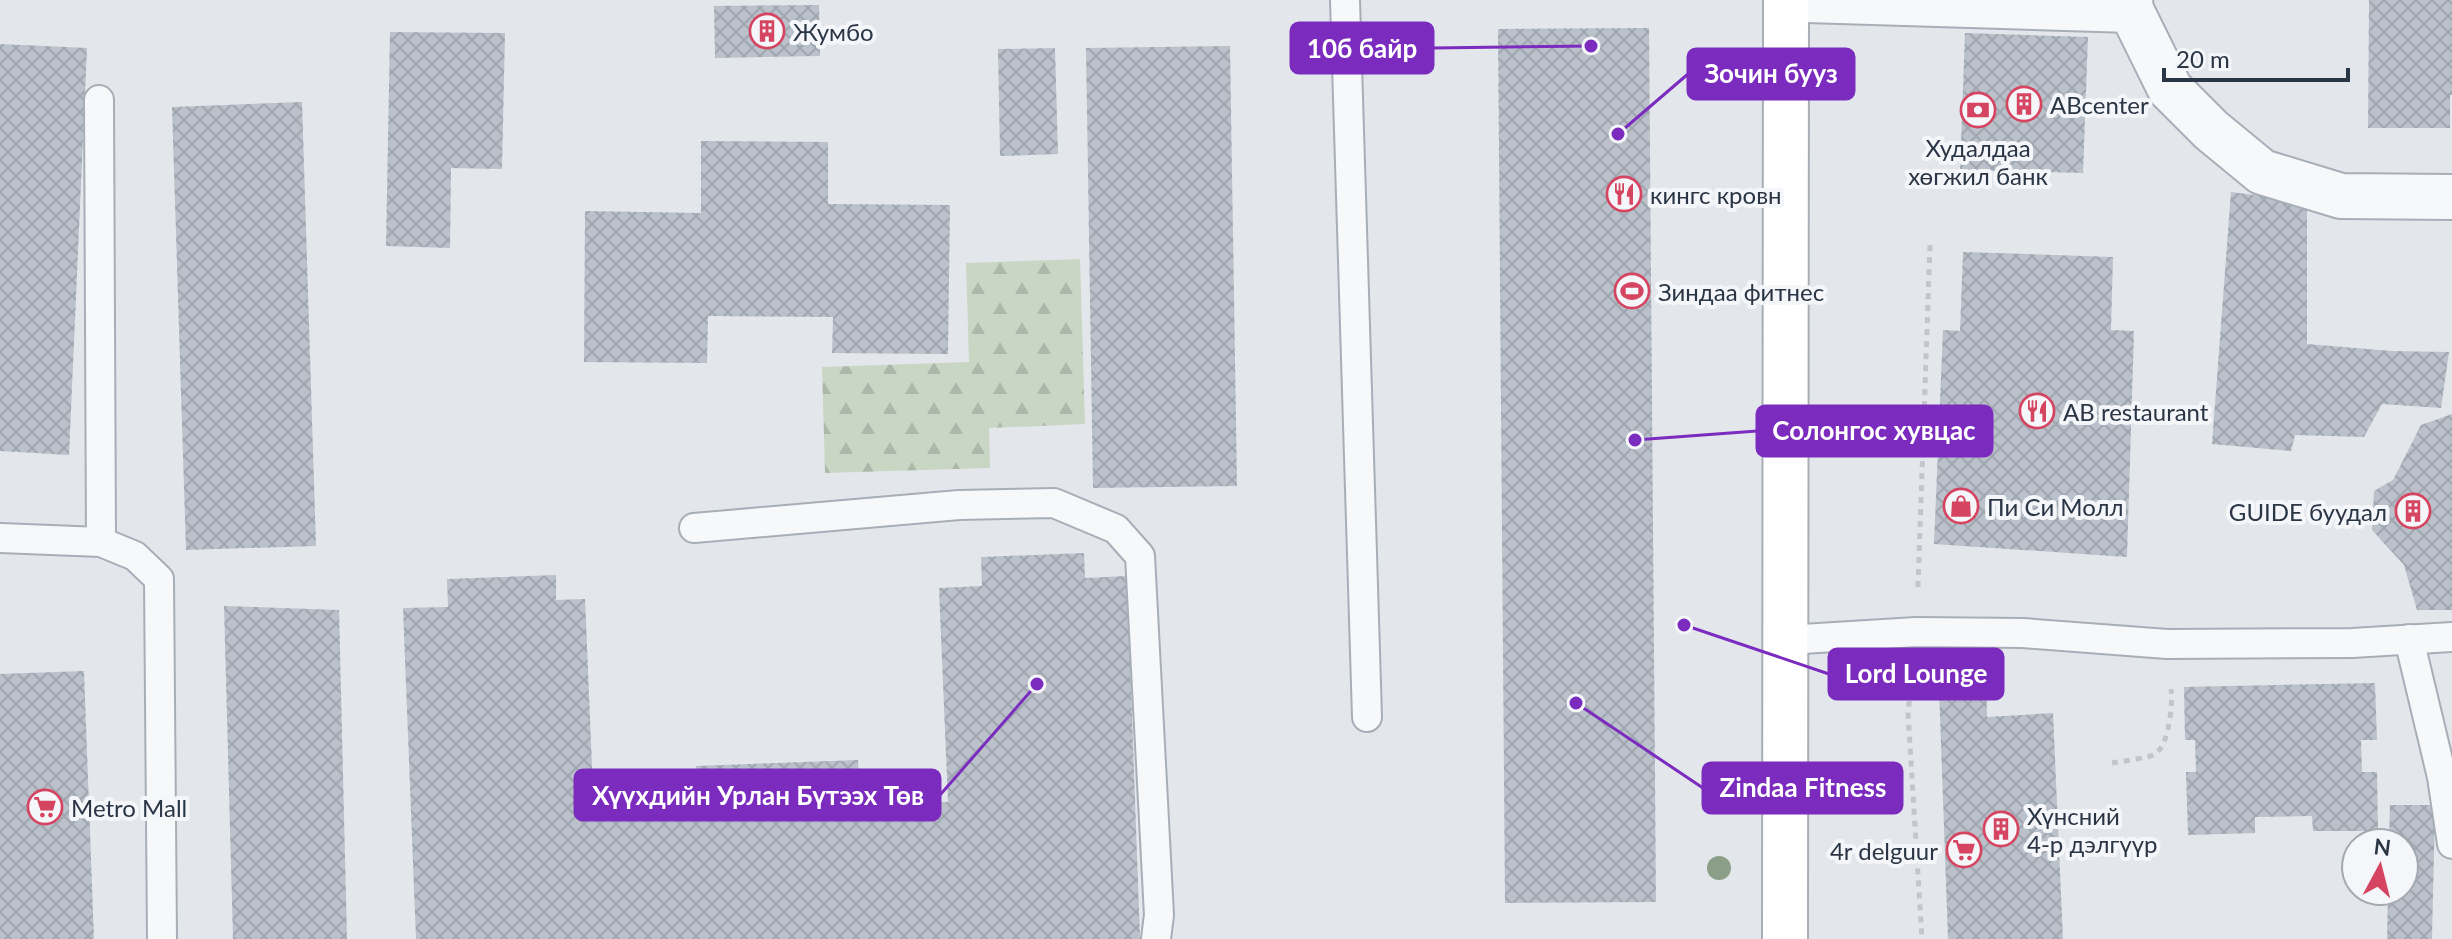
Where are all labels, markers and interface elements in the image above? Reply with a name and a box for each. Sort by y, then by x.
building icon: Жумбо [748,12,786,50]
place label: Жумбо [793,17,874,46]
callout: 10б байр [1291,23,1433,73]
text: 10б байр [1307,32,1417,64]
scale bar [2164,32,2348,82]
text: 20 m [2176,44,2230,73]
callout: Зочин бууз [1688,49,1854,99]
text: Зочин бууз [1704,57,1838,89]
building icon: ABcenter [2005,85,2043,123]
place label: ABcenter [2050,90,2149,119]
bank icon: Худалдаа хөгжил банк [1959,91,1997,129]
place label: Худалдаа хөгжил банк [1908,133,2048,190]
restaurant icon: кингс кровн [1605,175,1643,213]
place label: кингс кровн [1650,180,1782,209]
sports icon: Зиндаа фитнес [1613,272,1651,310]
place label: Зиндаа фитнес [1658,277,1824,306]
restaurant icon: AB restaurant [2018,392,2056,430]
place label: AB restaurant [2063,397,2209,426]
callout: Солонгос хувцас [1757,406,1992,456]
text: Солонгос хувцас [1772,414,1976,446]
shop icon: Пи Си Молл [1942,487,1980,525]
place label: Пи Си Молл [1987,492,2124,521]
building icon: GUIDE буудал [2394,492,2432,530]
place label: GUIDE буудал [2229,497,2387,526]
callout: Lord Lounge [1829,649,2003,699]
text: Lord Lounge [1845,657,1987,689]
callout: Zindaa Fitness [1703,763,1902,813]
callout: Хүүхдийн Урлан Бүтээх Төв [575,770,940,820]
text: Zindaa Fitness [1720,771,1886,803]
text: Хүүхдийн Урлан Бүтээх Төв [592,779,924,811]
supermarket icon: Metro Mall [26,788,64,826]
place label: Metro Mall [71,793,187,822]
place label: Хүнсний 4-р дэлгүүр [2027,801,2158,858]
building icon: Хүнсний 4-р дэлгүүр [1982,810,2020,848]
north arrow [2340,827,2420,907]
supermarket icon: 4r delguur [1945,831,1983,869]
text: N [2372,832,2393,861]
place label: 4r delguur [1830,836,1938,865]

